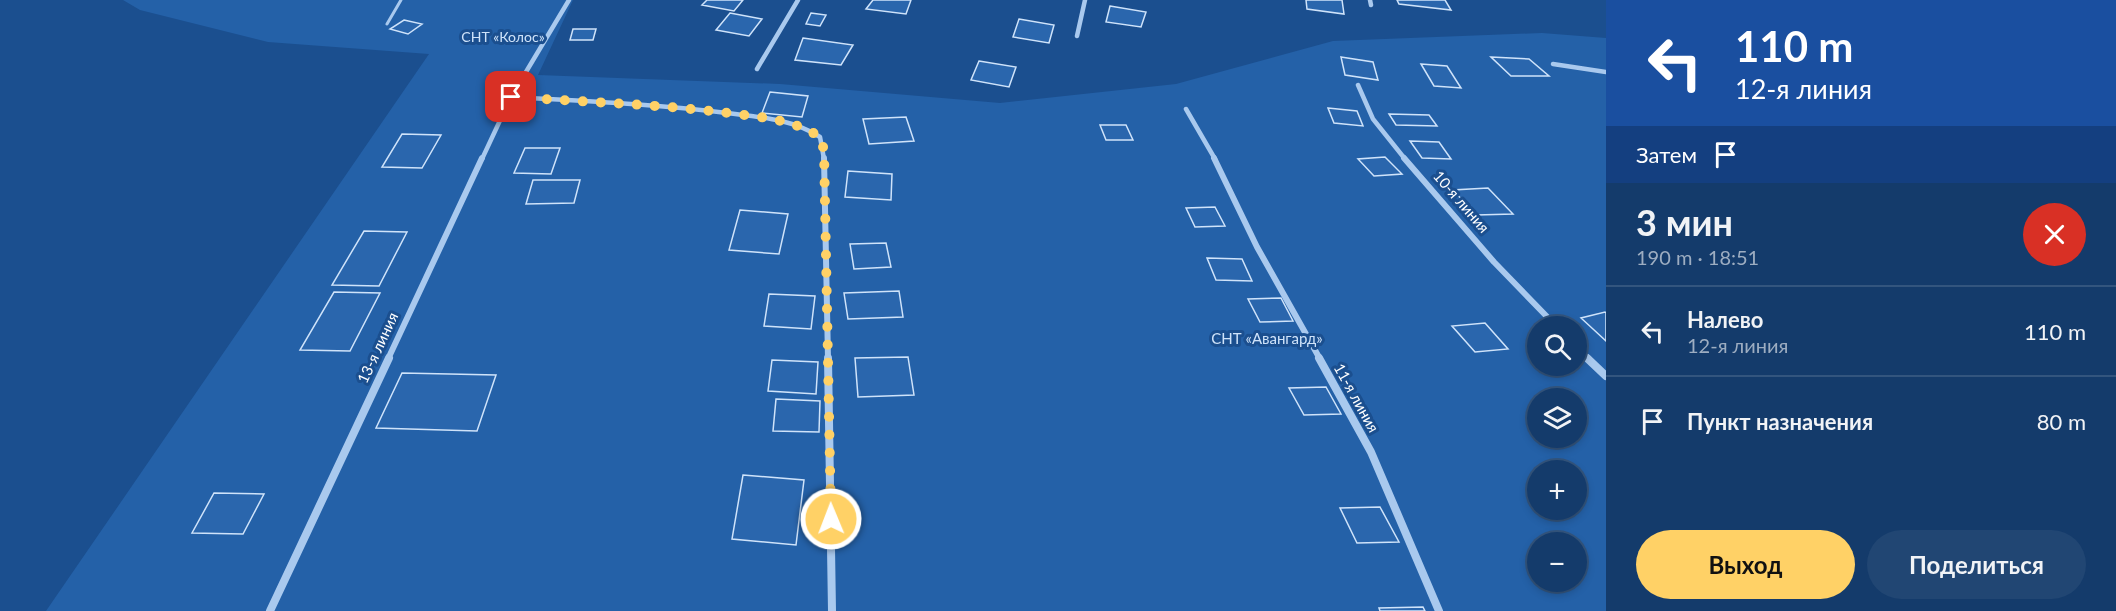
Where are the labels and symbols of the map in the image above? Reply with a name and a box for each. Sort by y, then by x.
park label: СНТ «Колос» [461,28,545,45]
pin [485,71,536,122]
street label: 10-я линия [1430,167,1494,236]
street label: 13-я линия [353,309,401,386]
park label: СНТ «Авангард» [1211,329,1323,347]
street label: 11-я линия [1331,360,1383,435]
position arrow [799,487,863,551]

